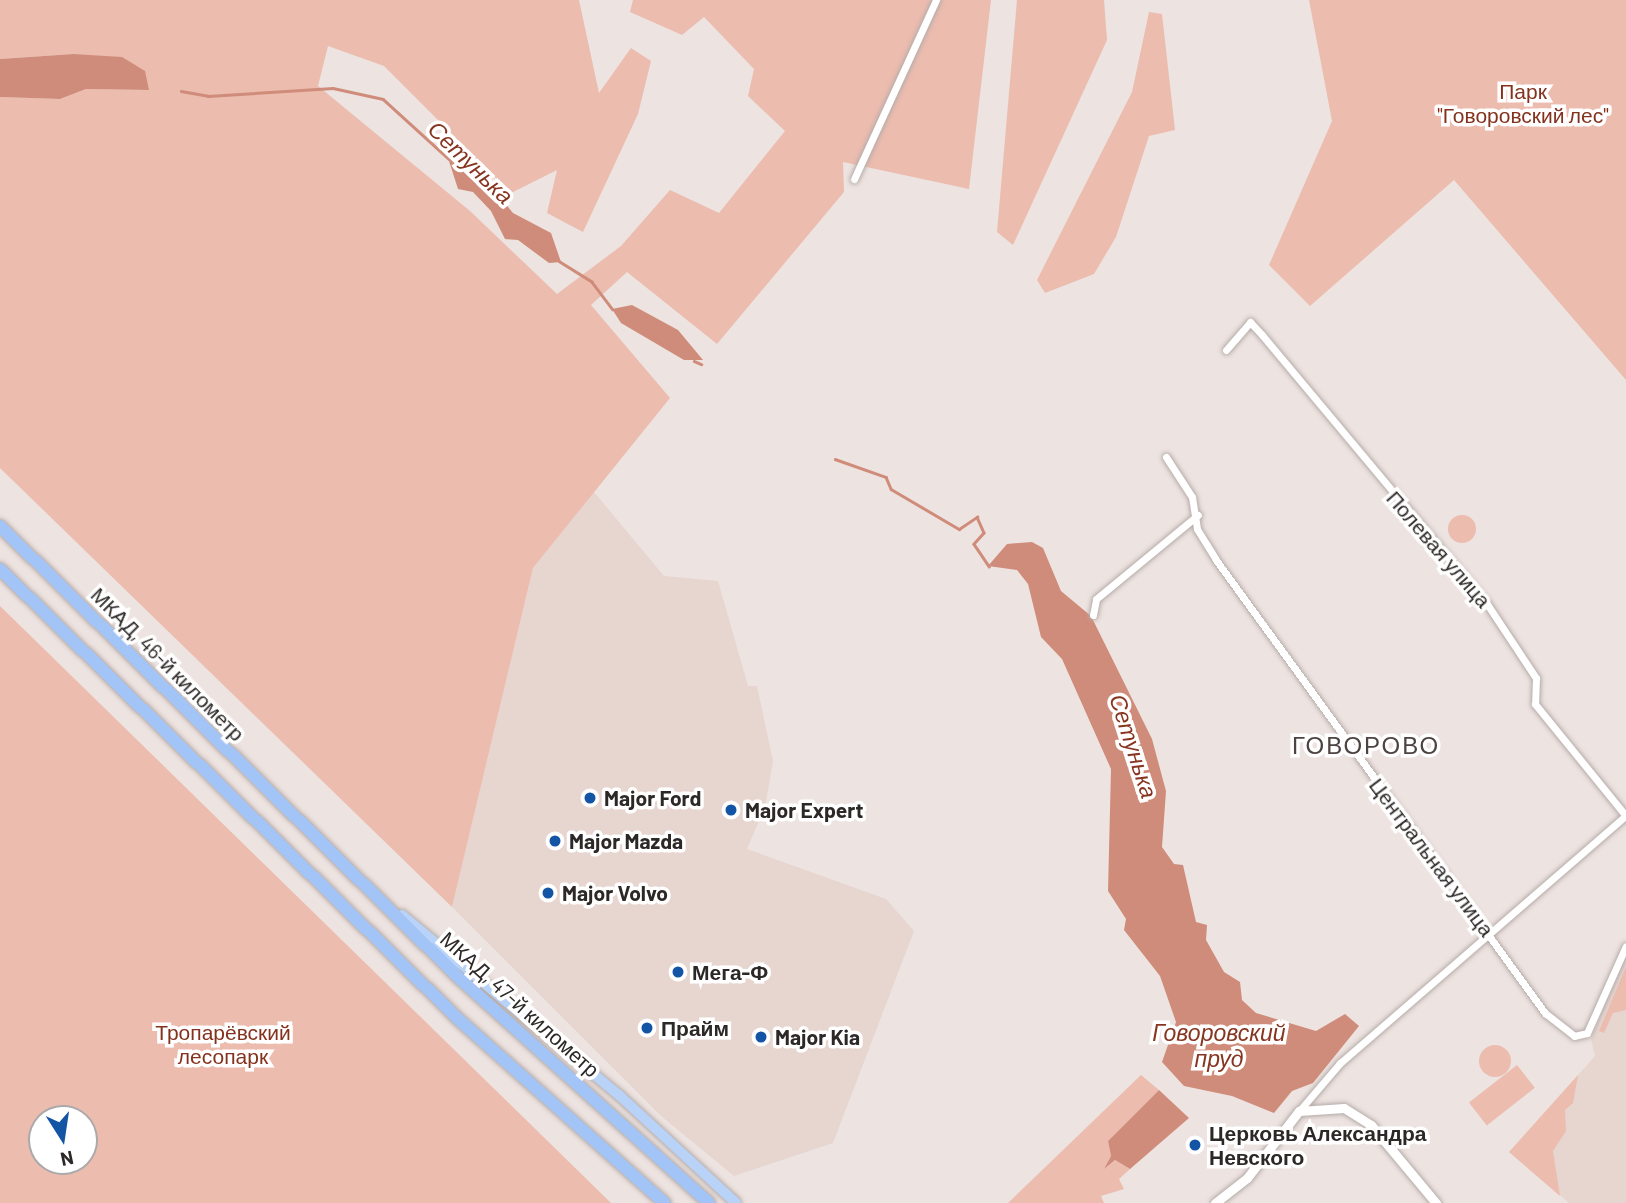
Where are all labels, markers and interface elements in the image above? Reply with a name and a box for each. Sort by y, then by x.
park label: Парк "Говоровский лес" [1437,78,1609,128]
water label: Сетунька [423,115,519,209]
street label: Полевая улица [1382,486,1496,612]
street label: МКАД, 46-й километр [86,582,250,746]
water label: Сетунька [1104,691,1164,801]
district label: ГОВОРОВО [1293,731,1439,759]
street label: Центральная улица [1364,773,1500,941]
place label: Major Ford [604,785,701,811]
marker: Major Ford [582,790,598,806]
place label: Major Expert [745,797,863,823]
marker: Major Expert [723,802,739,818]
place label: Major Mazda [569,828,683,854]
marker: Major Mazda [547,833,563,849]
place label: Major Volvo [562,880,668,906]
marker: Major Volvo [540,885,556,901]
street label: МКАД, 47-й километр [435,926,605,1082]
place label: Мега-Ф [692,959,768,985]
marker: Мега-Ф [670,964,686,980]
place label: Прайм [661,1015,729,1041]
water label: Говоровский пруд [1152,1018,1286,1072]
park label: Тропарёвский лесопарк [155,1019,291,1069]
marker: Прайм [639,1020,655,1036]
place label: Major Kia [775,1024,860,1050]
marker: Major Kia [753,1029,769,1045]
north arrow [28,1105,98,1175]
place label: Церковь Александра Невского [1209,1120,1426,1170]
marker: Церковь Александра Невского [1187,1137,1203,1153]
text: N [58,1147,76,1172]

